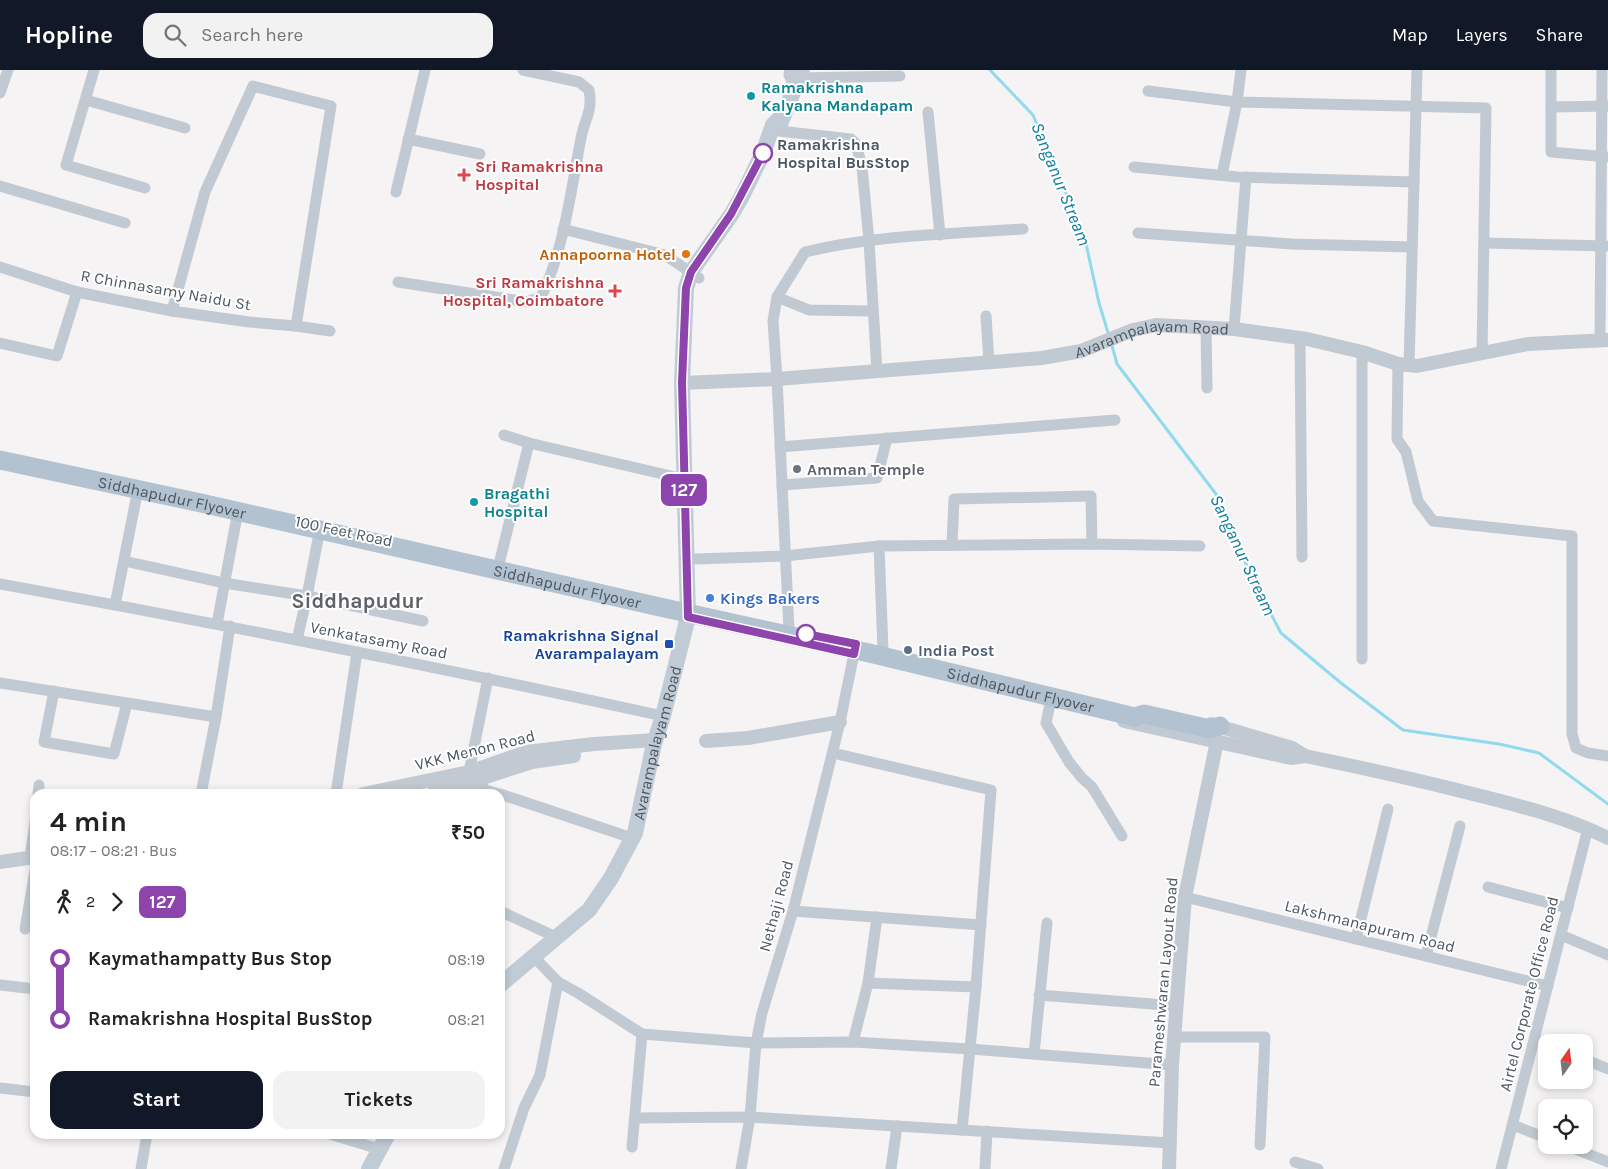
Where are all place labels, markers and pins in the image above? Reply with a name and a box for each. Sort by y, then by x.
place label: Ramakrishna Kalyana Mandapam [761,78,913,115]
marker: Ramakrishna Kalyana Mandapam [745,90,757,102]
place label: Ramakrishna Hospital BusStop [777,135,910,172]
marker: Ramakrishna Hospital BusStop [753,143,773,163]
place label: Sri Ramakrishna Hospital [475,157,604,194]
marker: Sri Ramakrishna Hospital [457,168,471,182]
place label: Annapoorna Hotel [539,245,676,264]
marker: Annapoorna Hotel [680,248,692,260]
place label: Sri Ramakrishna Hospital, Coimbatore [443,273,604,310]
marker: Sri Ramakrishna Hospital, Coimbatore [608,284,622,298]
place label: Amman Temple [807,460,925,479]
marker: Amman Temple [791,463,803,475]
place label: Bragathi Hospital [484,484,550,521]
marker: Bragathi Hospital [468,496,480,508]
place label: Kings Bakers [720,589,820,608]
marker: Kings Bakers [704,592,716,604]
unlabelled marker [796,624,816,644]
place label: Ramakrishna Signal Avarampalayam [503,626,659,663]
marker: Ramakrishna Signal Avarampalayam [663,638,675,650]
place label: India Post [918,641,994,660]
marker: India Post [902,644,914,656]

